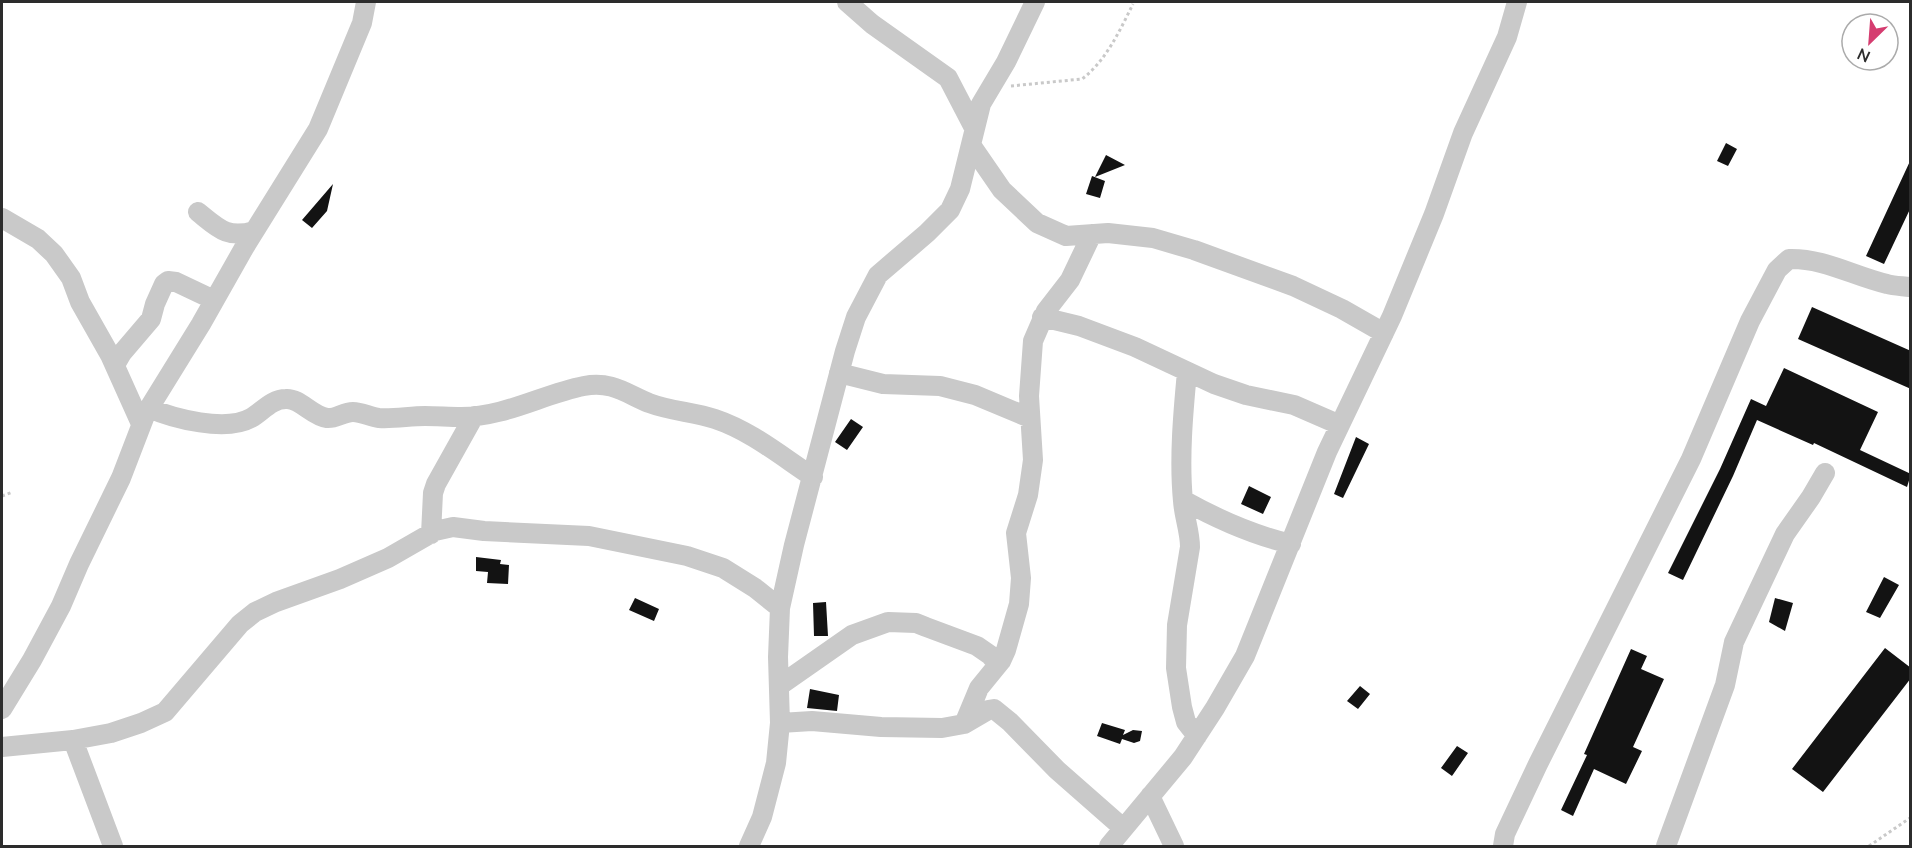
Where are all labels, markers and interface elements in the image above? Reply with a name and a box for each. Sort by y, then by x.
north arrow [1840,12,1900,72]
text: N [1854,42,1874,67]

